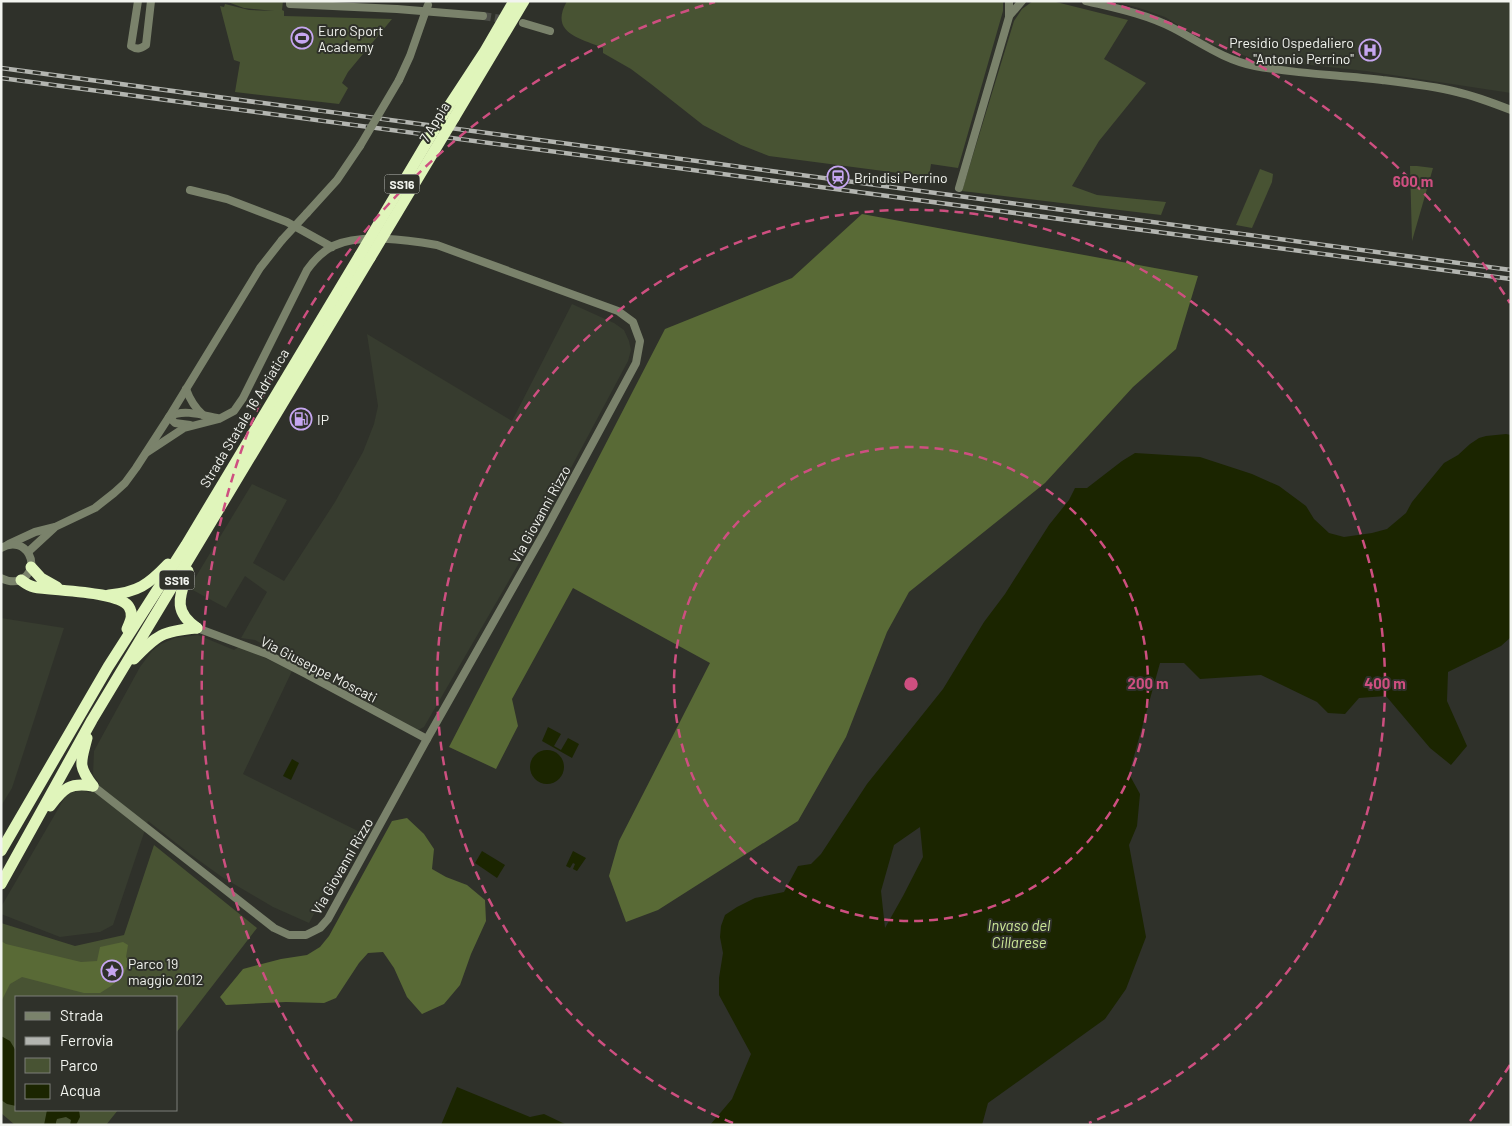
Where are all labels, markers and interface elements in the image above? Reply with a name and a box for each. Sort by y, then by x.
place label: Euro Sport Academy [318,22,383,55]
sports icon: Euro Sport Academy [290,26,314,50]
place label: Presidio Ospedaliero "Antonio Perrino" [1229,34,1354,67]
hospital icon: Presidio Ospedaliero "Antonio Perrino" [1358,38,1382,62]
street label: 7 Appia [415,99,453,145]
station icon: Brindisi Perrino [826,165,850,189]
place label: Brindisi Perrino [854,169,948,186]
text: 600 m [1393,172,1433,190]
road number: SS16 [384,174,420,193]
street label: Strada Statale 16 Adriatica [196,346,292,490]
fuel station icon: IP [289,407,313,431]
place label: IP [317,411,329,428]
street label: Via Giovanni Rizzo [506,462,574,566]
road number: SS16 [160,570,194,590]
street label: Via Giuseppe Moscati [258,632,380,706]
text: 200 m [1127,674,1169,692]
text: 400 m [1364,674,1406,692]
centre of rings [902,675,920,693]
street label: Via Giovanni Rizzo [307,815,377,917]
water label: Invaso del Cillarese [988,916,1051,951]
place label: Parco 19 maggio 2012 [128,955,203,988]
place icon: Parco 19 maggio 2012 [100,959,124,983]
legend [15,996,178,1111]
text: Strada [60,1006,103,1024]
text: Ferrovia [60,1031,113,1049]
text: Parco [60,1056,98,1074]
text: Acqua [60,1081,101,1099]

